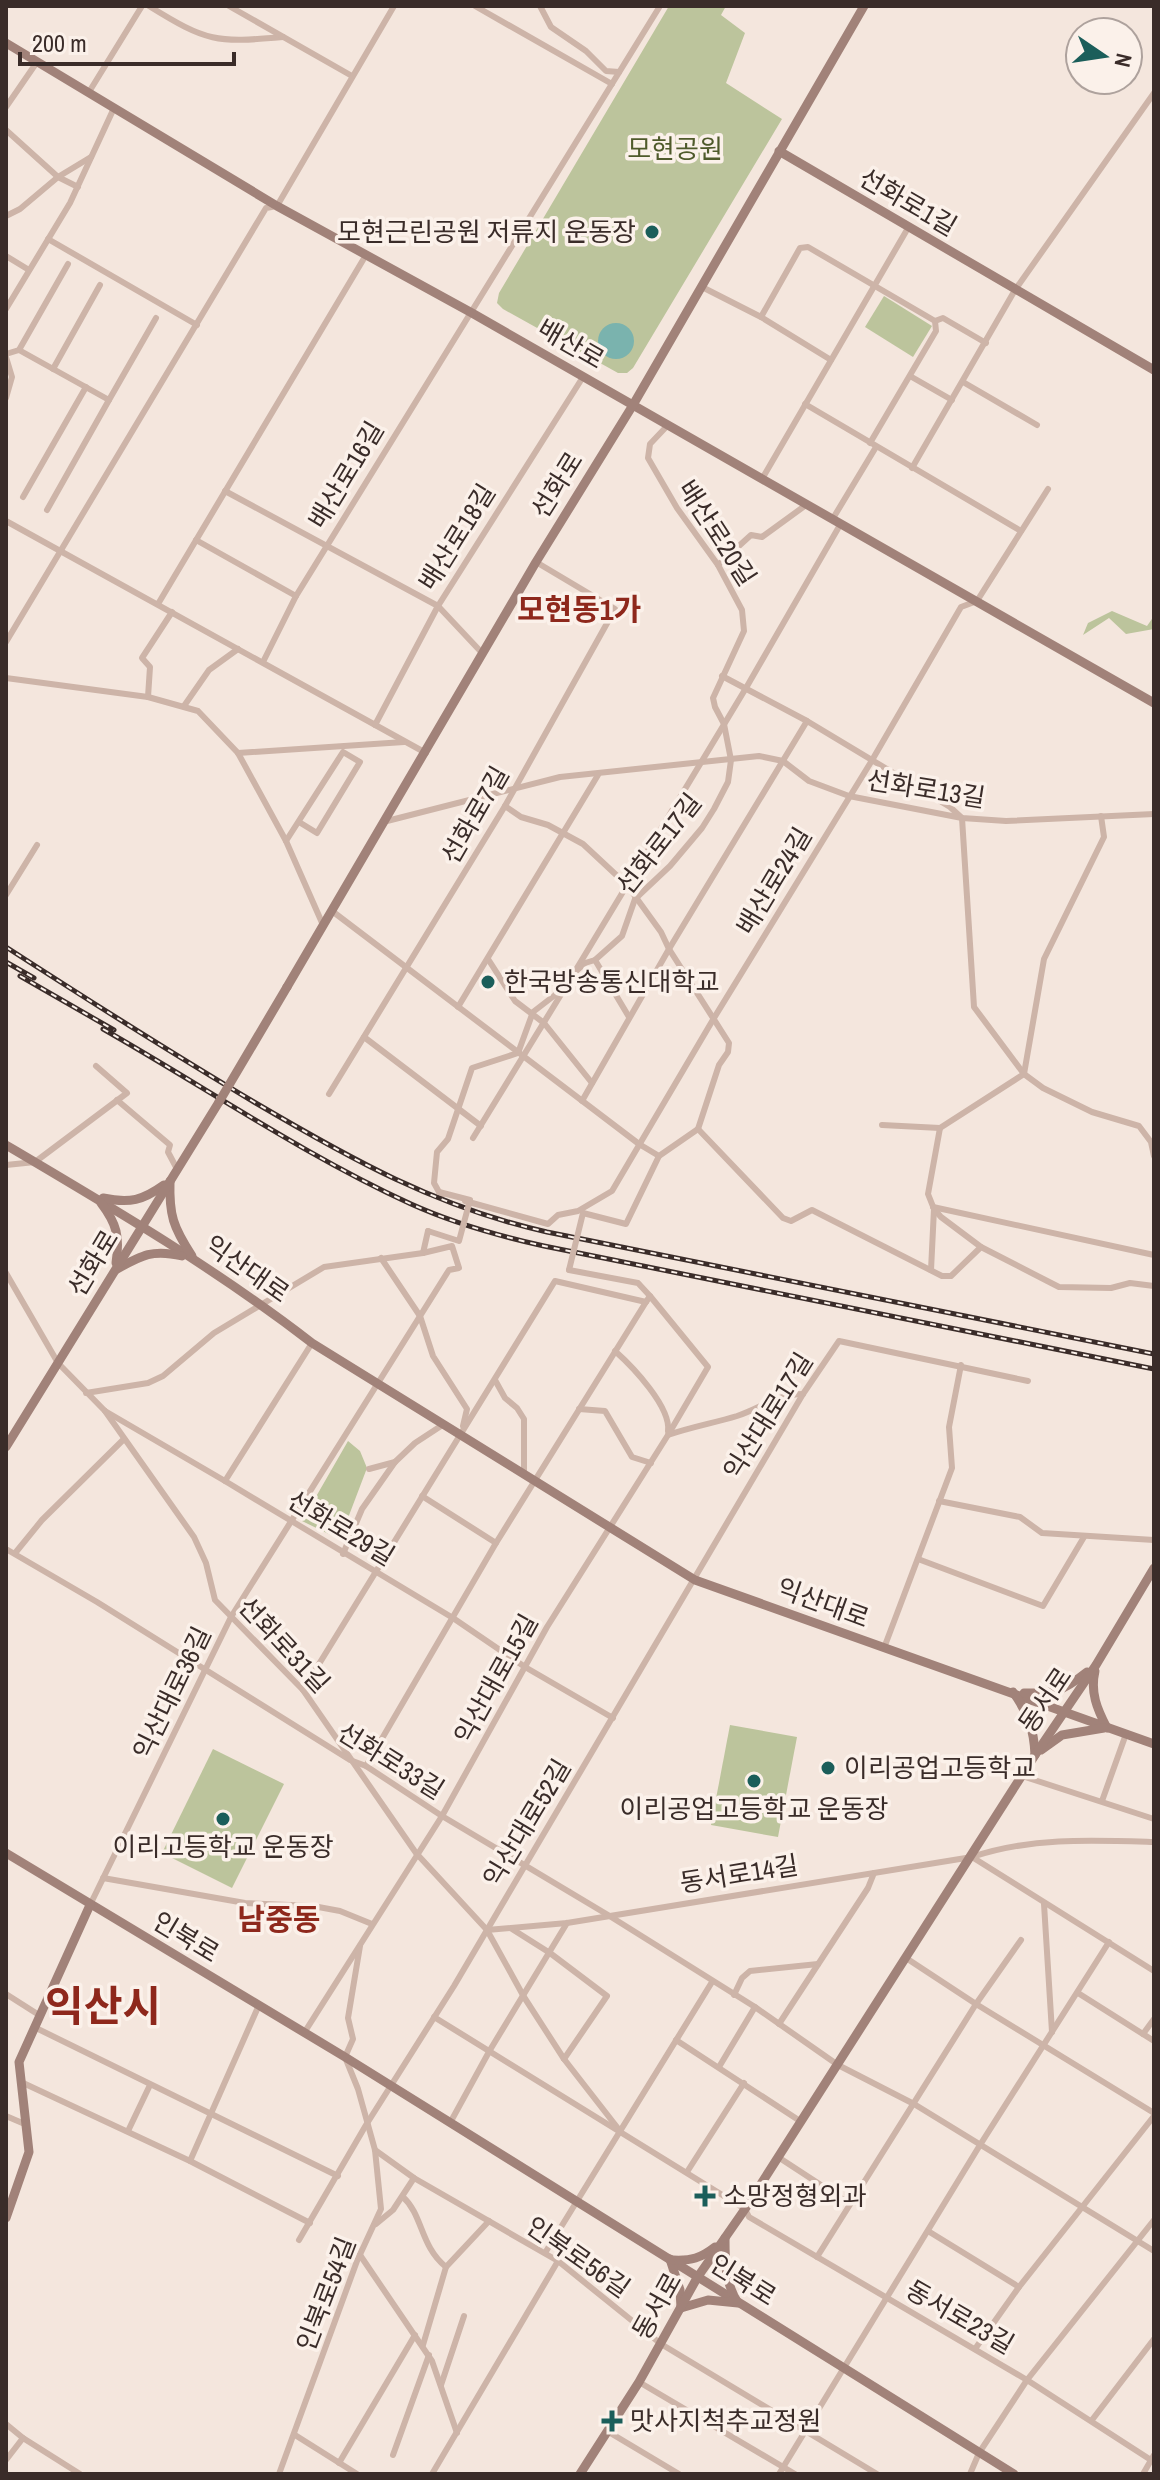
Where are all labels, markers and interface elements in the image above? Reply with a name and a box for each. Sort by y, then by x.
scale bar [20,16,234,66]
north arrow [1064,16,1144,96]
text: 200 m [32,27,87,59]
text: N [1107,51,1140,70]
park label: 모현공원 [627,131,723,166]
street label: 선화로1길 [853,160,964,244]
place label: 모현근린공원 저류지 운동장 [337,214,636,249]
marker: 모현근린공원 저류지 운동장 [643,223,661,241]
street label: 배산로 [531,310,611,377]
street label: 배산로16길 [300,415,391,535]
street label: 선화로 [523,445,590,524]
street label: 배산로20길 [670,473,765,592]
street label: 배산로18길 [410,477,503,597]
district label: 모현동1가 [517,589,641,629]
street label: 선화로7길 [433,759,517,870]
street label: 선화로13길 [864,762,988,815]
street label: 선화로17길 [608,786,709,902]
street label: 배산로24길 [728,821,819,941]
place label: 한국방송통신대학교 [504,964,719,999]
marker: 한국방송통신대학교 [479,973,497,991]
street label: 선화로 [59,1223,126,1303]
street label: 익산대로 [198,1227,297,1310]
street label: 익산대로17길 [715,1346,820,1486]
street label: 선화로29길 [281,1482,401,1573]
street label: 익산대로 [772,1570,874,1635]
street label: 선화로31길 [231,1589,338,1700]
street label: 익산대로15길 [446,1608,546,1750]
street label: 익산대로36길 [124,1621,219,1765]
street label: 동서로 [1010,1660,1079,1739]
street label: 선화로33길 [331,1714,451,1807]
place label: 이리공업고등학교 [844,1750,1035,1785]
street label: 익산대로52길 [475,1752,578,1893]
marker: 이리공업고등학교 [819,1759,837,1777]
marker: 이리공업고등학교 운동장 [745,1772,763,1790]
place label: 이리공업고등학교 운동장 [619,1791,889,1826]
marker: 이리고등학교 운동장 [214,1810,232,1828]
place label: 이리고등학교 운동장 [112,1829,334,1864]
street label: 동서로14길 [677,1847,801,1900]
district label: 남중동 [238,1899,320,1939]
street label: 인북로 [146,1903,226,1970]
district label: 익산시 [45,1978,161,2034]
place label: 소망정형외과 [723,2178,867,2213]
marker: 소망정형외과 [694,2185,716,2207]
street label: 인북로56길 [519,2208,637,2305]
street label: 인북로54길 [288,2232,363,2356]
street label: 인북로 [704,2246,783,2313]
street label: 동서로 [624,2266,689,2346]
street label: 동서로23길 [900,2272,1021,2362]
place label: 맛사지척추교정원 [630,2403,821,2438]
marker: 맛사지척추교정원 [601,2410,623,2432]

